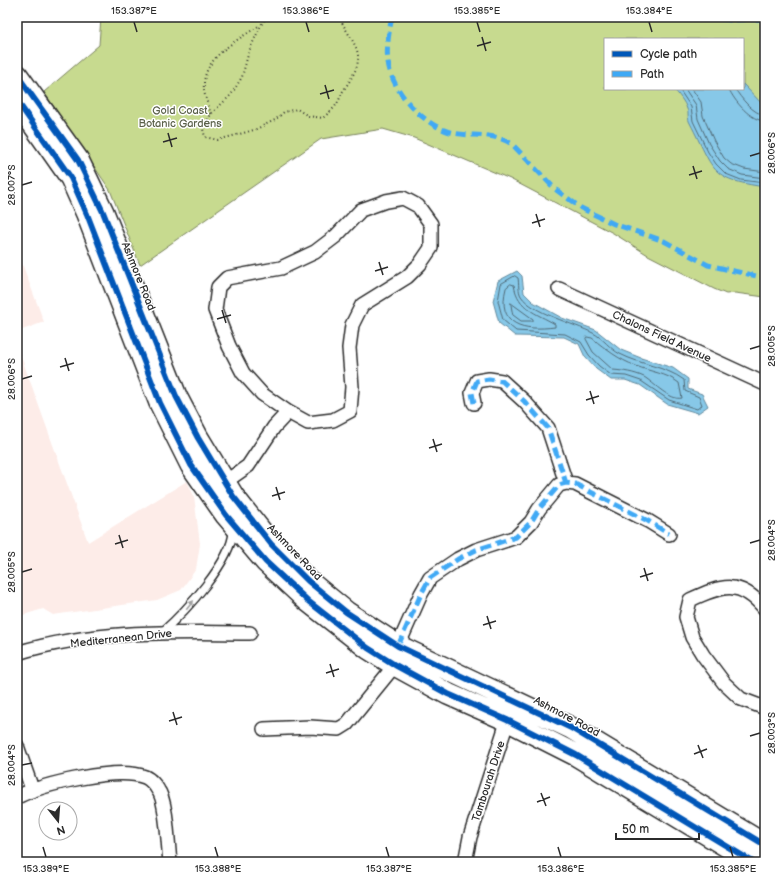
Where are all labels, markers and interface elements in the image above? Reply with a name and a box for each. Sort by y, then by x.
text: 153.387°E [111,5,157,17]
text: 153.386°E [283,5,330,17]
text: 153.385°E [454,5,501,17]
text: 153.384°E [626,5,673,17]
legend [604,38,744,90]
text: Cycle path [640,47,697,62]
text: Path [640,67,665,82]
park label: Gold Coast Botanic Gardens [138,104,222,130]
text: 28.006°S [766,132,778,174]
text: 28.007°S [6,164,18,206]
street label: Ashmore Road [119,240,158,312]
street label: Chalons Field Avenue [610,308,714,365]
text: 28.005°S [766,325,778,367]
text: 28.006°S [6,358,18,400]
text: 28.004°S [766,519,778,561]
street label: Ashmore Road [265,522,325,583]
text: 28.005°S [6,551,18,593]
one-way arrow [186,599,194,610]
street label: Mediterranean Drive [69,627,173,650]
street label: Ashmore Road [531,694,602,739]
text: 28.003°S [766,712,778,754]
street label: Tambourah Drive [469,739,508,823]
text: 28.004°S [6,744,18,786]
north arrow [38,801,78,841]
scale bar [616,815,699,841]
text: 50 m [622,822,649,837]
text: N [55,823,67,838]
text: 153.389°E [23,863,70,875]
text: 153.388°E [195,863,242,875]
text: 153.387°E [366,863,412,875]
text: 153.386°E [538,863,585,875]
text: 153.385°E [710,863,757,875]

